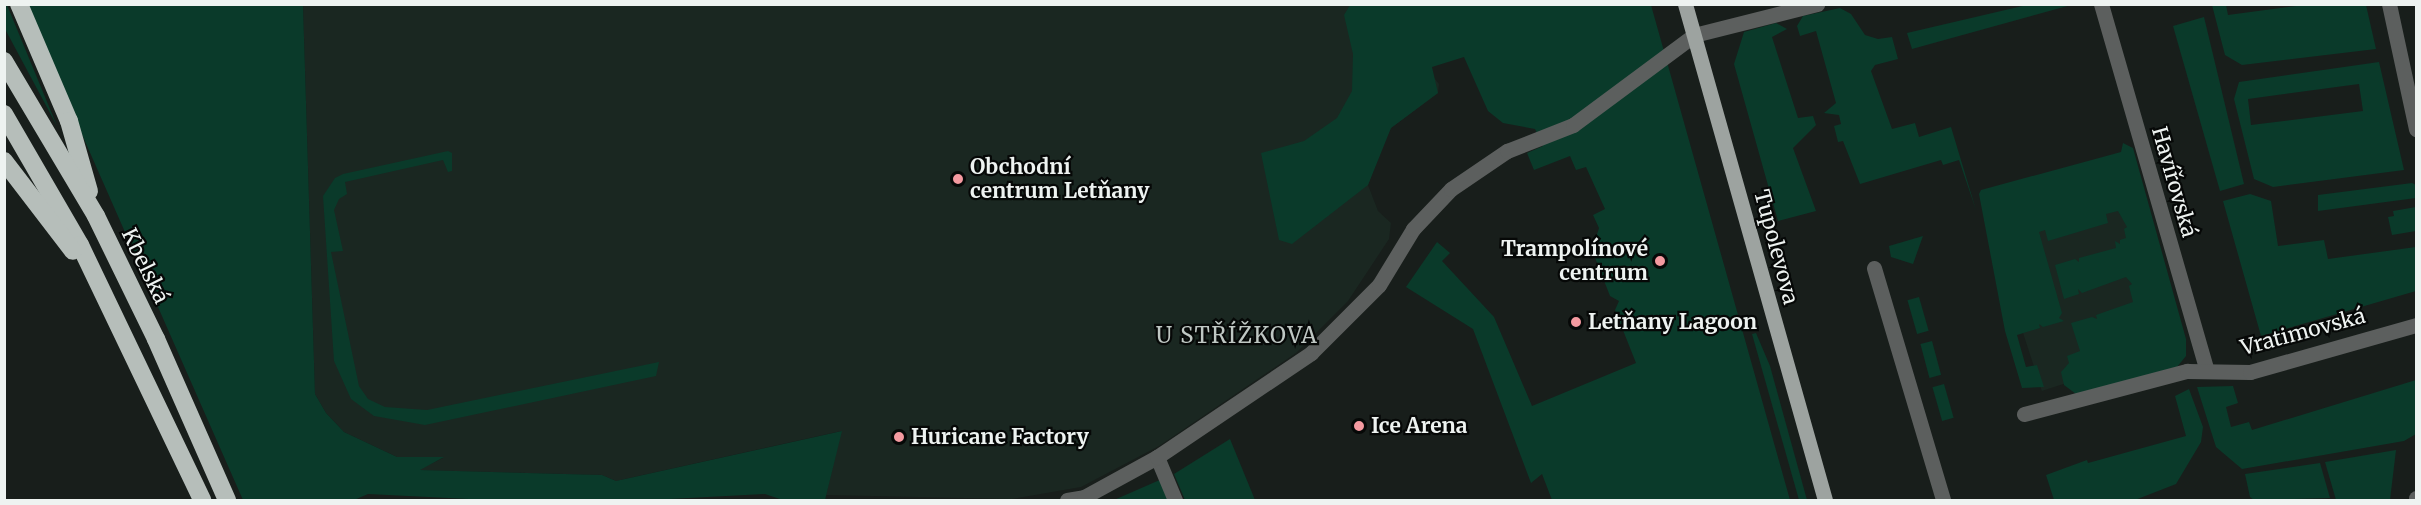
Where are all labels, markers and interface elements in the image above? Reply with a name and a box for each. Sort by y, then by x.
street label: Havířovská [2146,124,2202,240]
place label: Obchodní centrum Letňany [970,154,1149,204]
marker: Obchodní centrum Letňany [951,172,965,186]
street label: Tupolevova [1749,187,1803,307]
street label: Kbelská [116,224,174,308]
place label: Trampolínové centrum [1501,236,1648,286]
marker: Trampolínové centrum [1653,254,1667,268]
street label: Vratimovská [2238,303,2368,361]
place label: Letňany Lagoon [1588,309,1757,335]
marker: Letňany Lagoon [1569,315,1583,329]
district label: U STŘÍŽKOVA [1156,323,1318,349]
place label: Ice Arena [1371,413,1467,439]
marker: Ice Arena [1352,419,1366,433]
place label: Huricane Factory [911,424,1089,450]
marker: Huricane Factory [892,430,906,444]

